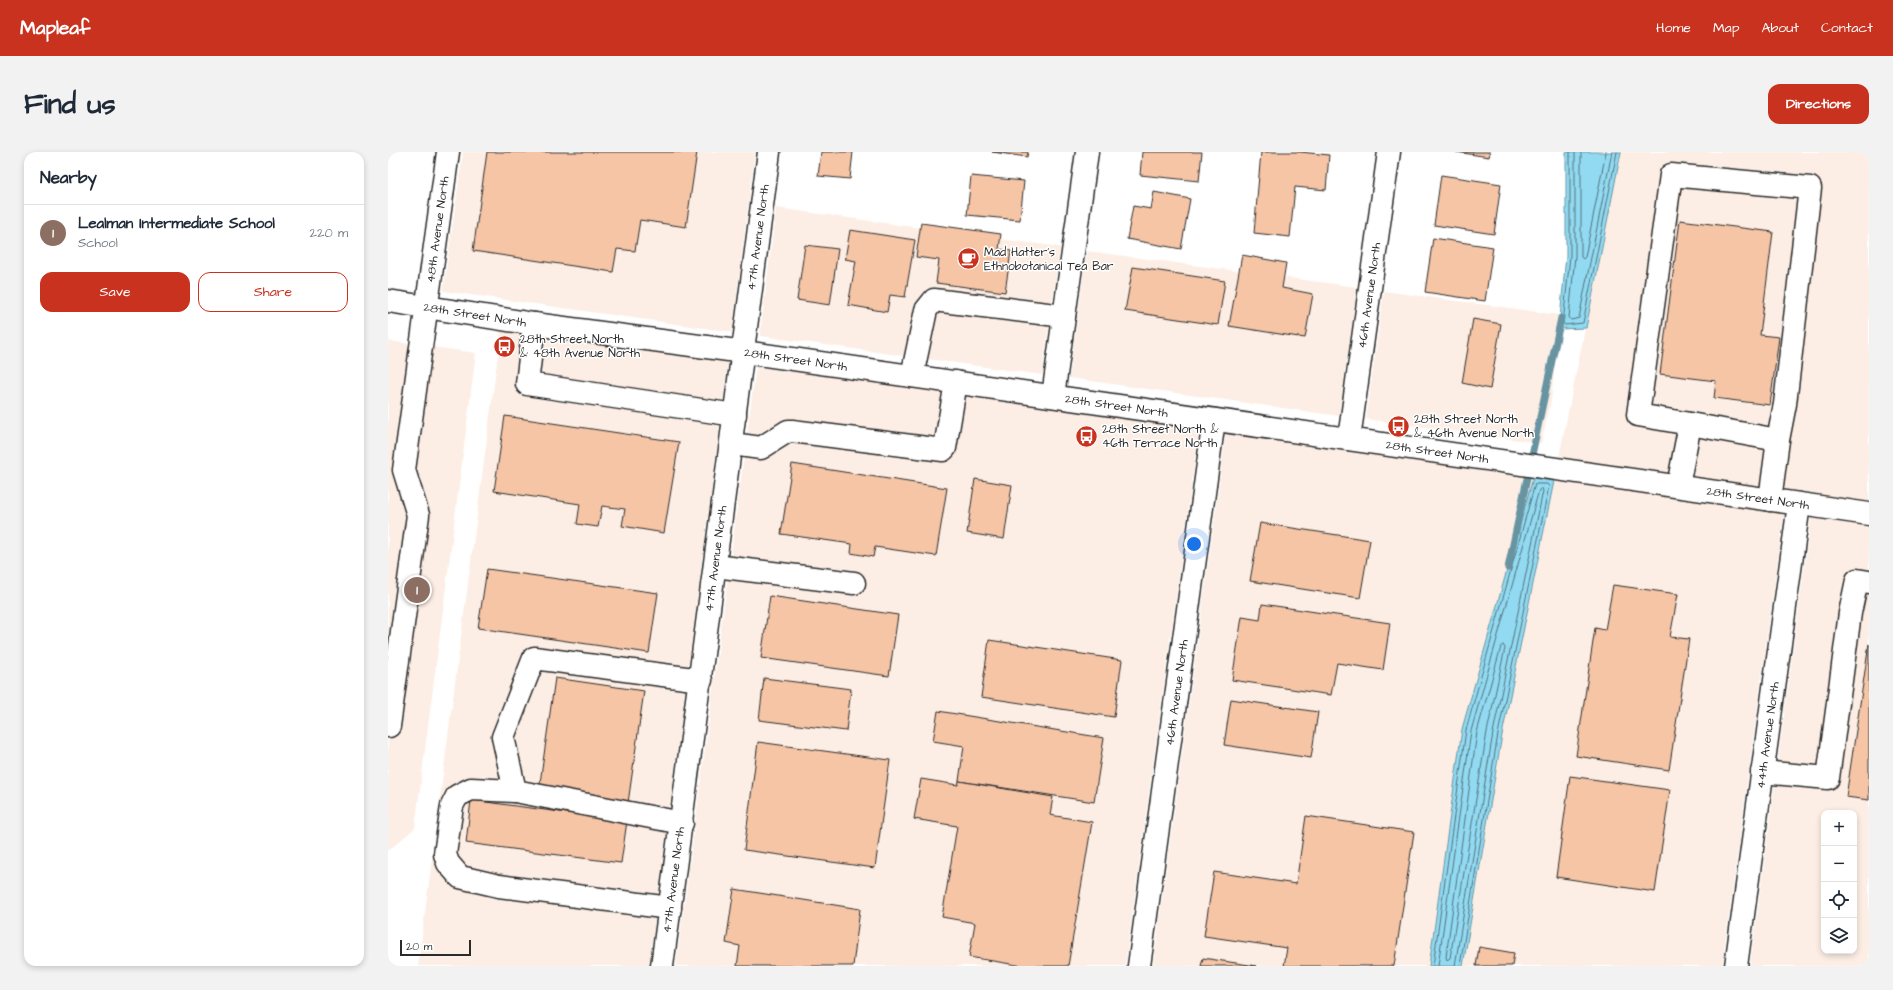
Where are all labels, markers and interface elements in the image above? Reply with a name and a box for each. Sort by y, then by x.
text: Mapleaf [20,15,90,42]
text: Home [1656,18,1691,38]
text: Map [1713,18,1739,38]
text: About [1761,18,1799,38]
text: Contact [1821,18,1873,38]
button: Directions [1768,84,1869,124]
text: Find us [24,85,115,124]
text: Nearby [40,166,97,190]
street label: 48th Avenue North [422,175,454,284]
street label: 47th Avenue North [743,183,774,291]
text: Lealman Intermediate School [78,213,275,234]
text: 1 [52,224,54,242]
text: 220 m [310,224,348,242]
text: School [78,234,118,252]
street label: 46th Avenue North [1354,241,1385,350]
place label: Mad Hatter's Ethnobotanical Tea Bar [984,244,1114,275]
cafe icon: Mad Hatter's Ethnobotanical Tea Bar [956,246,982,272]
button: Save [40,272,190,312]
button: Share [198,272,348,312]
street label: 28th Street North [422,299,528,332]
place label: 28th Street North & 48th Avenue North [520,331,640,362]
bus stop icon: 28th Street North & 48th Avenue North [491,333,517,359]
street label: 28th Street North [743,344,848,376]
street label: 28th Street North [1064,390,1169,422]
place label: 28th Street North & 46th Avenue North [1414,411,1534,442]
bus stop icon: 28th Street North & 46th Avenue North [1386,413,1412,439]
place label: 28th Street North & 46th Terrace North [1102,421,1219,452]
bus stop icon: 28th Street North & 46th Terrace North [1073,423,1099,449]
street label: 28th Street North [1385,436,1490,468]
street label: 28th Street North [1705,483,1810,514]
street label: 47th Avenue North [701,505,731,613]
your location [1184,534,1204,554]
pin: 1 [404,575,430,605]
street label: 46th Avenue North [1161,638,1193,747]
street label: 44th Avenue North [1752,681,1784,790]
map controls [1821,810,1857,954]
button: + [1821,810,1857,846]
street label: 47th Avenue North [658,826,689,934]
button: − [1821,846,1857,882]
button: locate [1821,882,1857,918]
button: layers [1821,918,1857,954]
scale bar [400,938,471,957]
text: 20 m [406,939,432,954]

